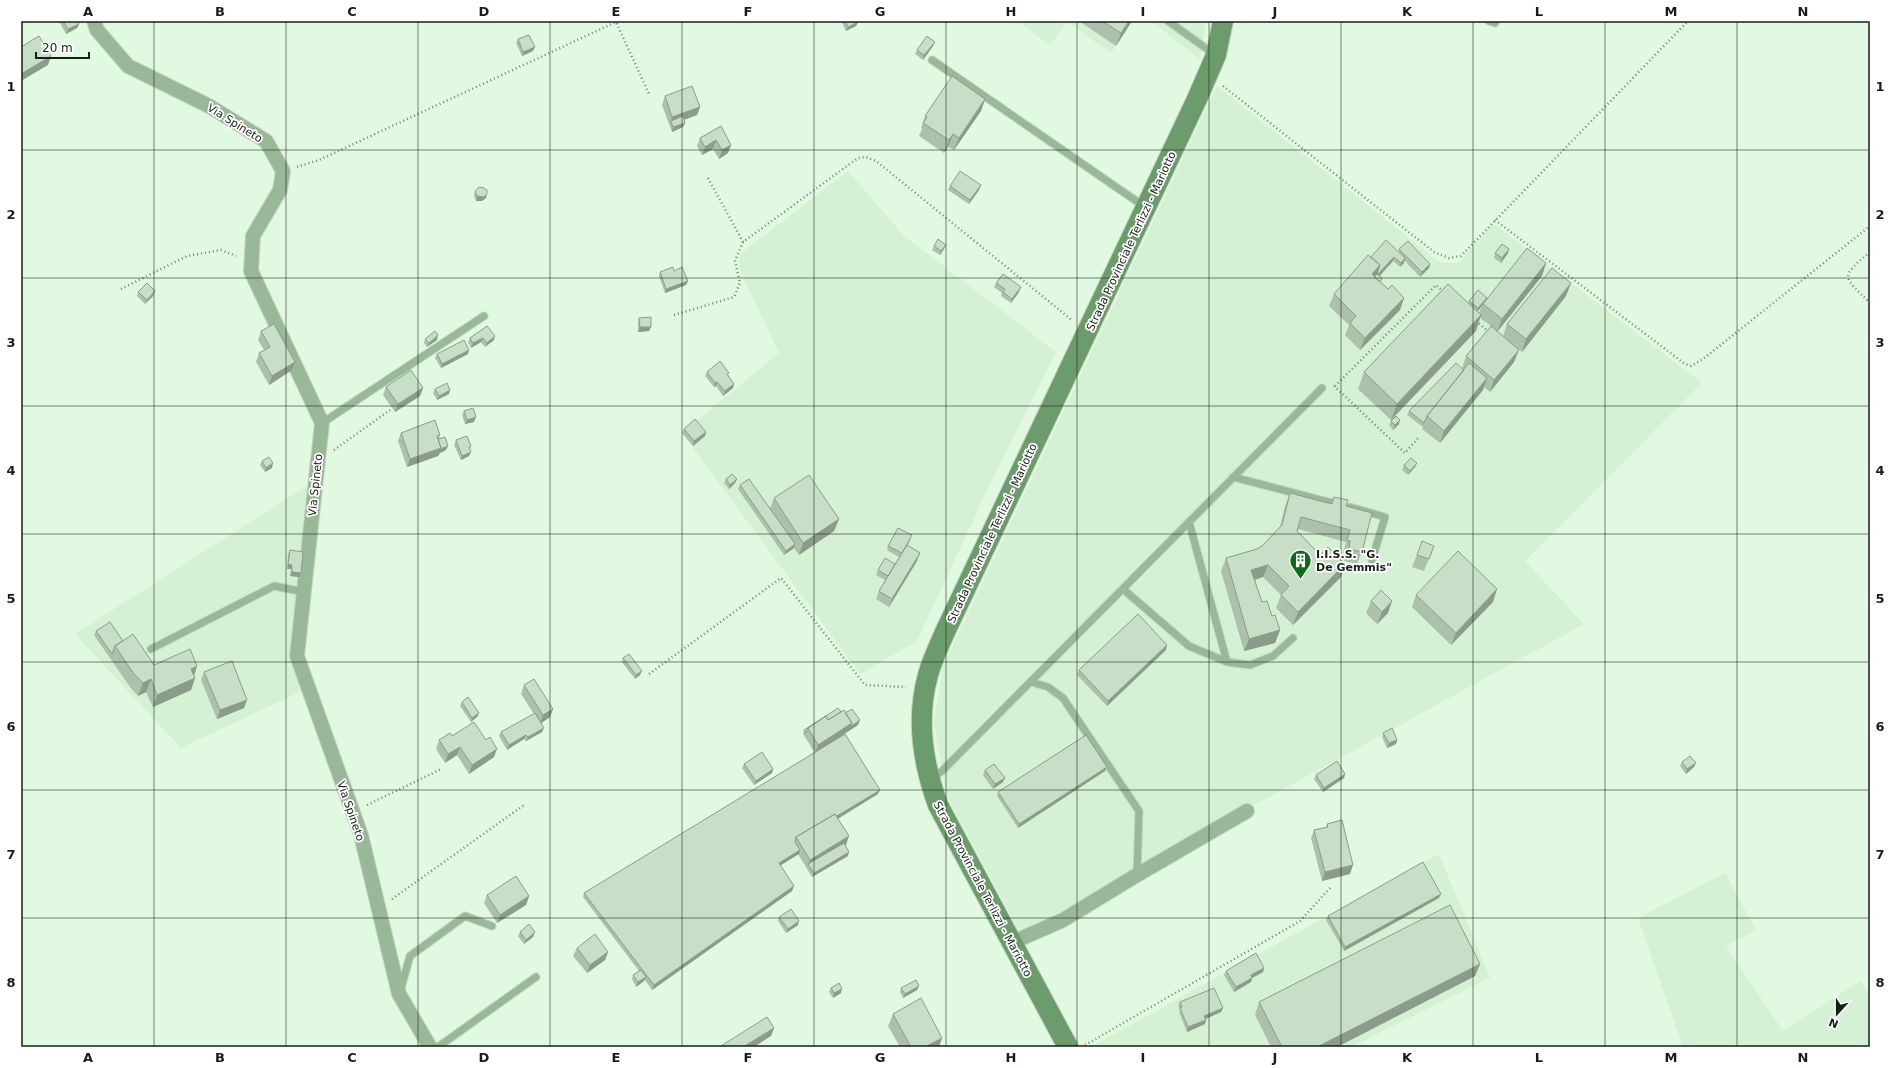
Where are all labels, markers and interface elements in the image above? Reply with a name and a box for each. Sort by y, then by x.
text: A [83,4,93,19]
text: B [215,4,225,19]
text: C [347,4,357,19]
text: D [479,4,490,19]
text: E [612,4,620,19]
text: F [744,4,752,19]
text: G [875,4,885,19]
text: H [1006,4,1016,19]
text: I [1141,4,1145,19]
text: J [1272,4,1277,19]
text: K [1402,4,1413,19]
text: L [1535,4,1543,19]
text: M [1665,4,1677,19]
text: N [1798,4,1808,19]
scale bar [36,34,89,60]
text: 20 m [42,41,73,55]
text: 1 [6,79,16,94]
text: 1 [1875,79,1885,94]
street label: Via Spineto [205,101,265,146]
street label: Strada Provinciale Terlizzi - Mariotto [1084,149,1179,333]
text: 2 [6,207,16,222]
text: 2 [1875,207,1885,222]
text: 3 [6,335,16,350]
text: 3 [1875,335,1885,350]
street label: Strada Provinciale Terlizzi - Mariotto [945,441,1040,625]
street label: Via Spineto [306,453,325,517]
text: 4 [6,463,16,478]
text: 4 [1875,463,1885,478]
building icon: I.I.S.S. "G. De Gemmis" [1288,547,1314,580]
place label: I.I.S.S. "G. De Gemmis" [1316,548,1392,574]
text: 5 [6,591,16,606]
text: 5 [1875,591,1885,606]
text: 6 [6,719,16,734]
text: 6 [1875,719,1885,734]
street label: Via Spineto [334,780,367,843]
street label: Strada Provinciale Terlizzi - Mariotto [931,799,1035,979]
text: 7 [6,847,16,862]
text: 7 [1875,847,1885,862]
text: 8 [6,975,16,990]
text: 8 [1875,975,1885,990]
north arrow [1817,994,1857,1034]
text: N [1827,1015,1840,1031]
text: A [83,1050,93,1065]
text: B [215,1050,225,1065]
text: C [347,1050,357,1065]
text: D [479,1050,490,1065]
text: E [612,1050,620,1065]
text: F [744,1050,752,1065]
text: G [875,1050,885,1065]
text: H [1006,1050,1016,1065]
text: I [1141,1050,1145,1065]
text: J [1272,1050,1277,1065]
text: K [1402,1050,1413,1065]
text: L [1535,1050,1543,1065]
text: M [1665,1050,1677,1065]
text: N [1798,1050,1808,1065]

